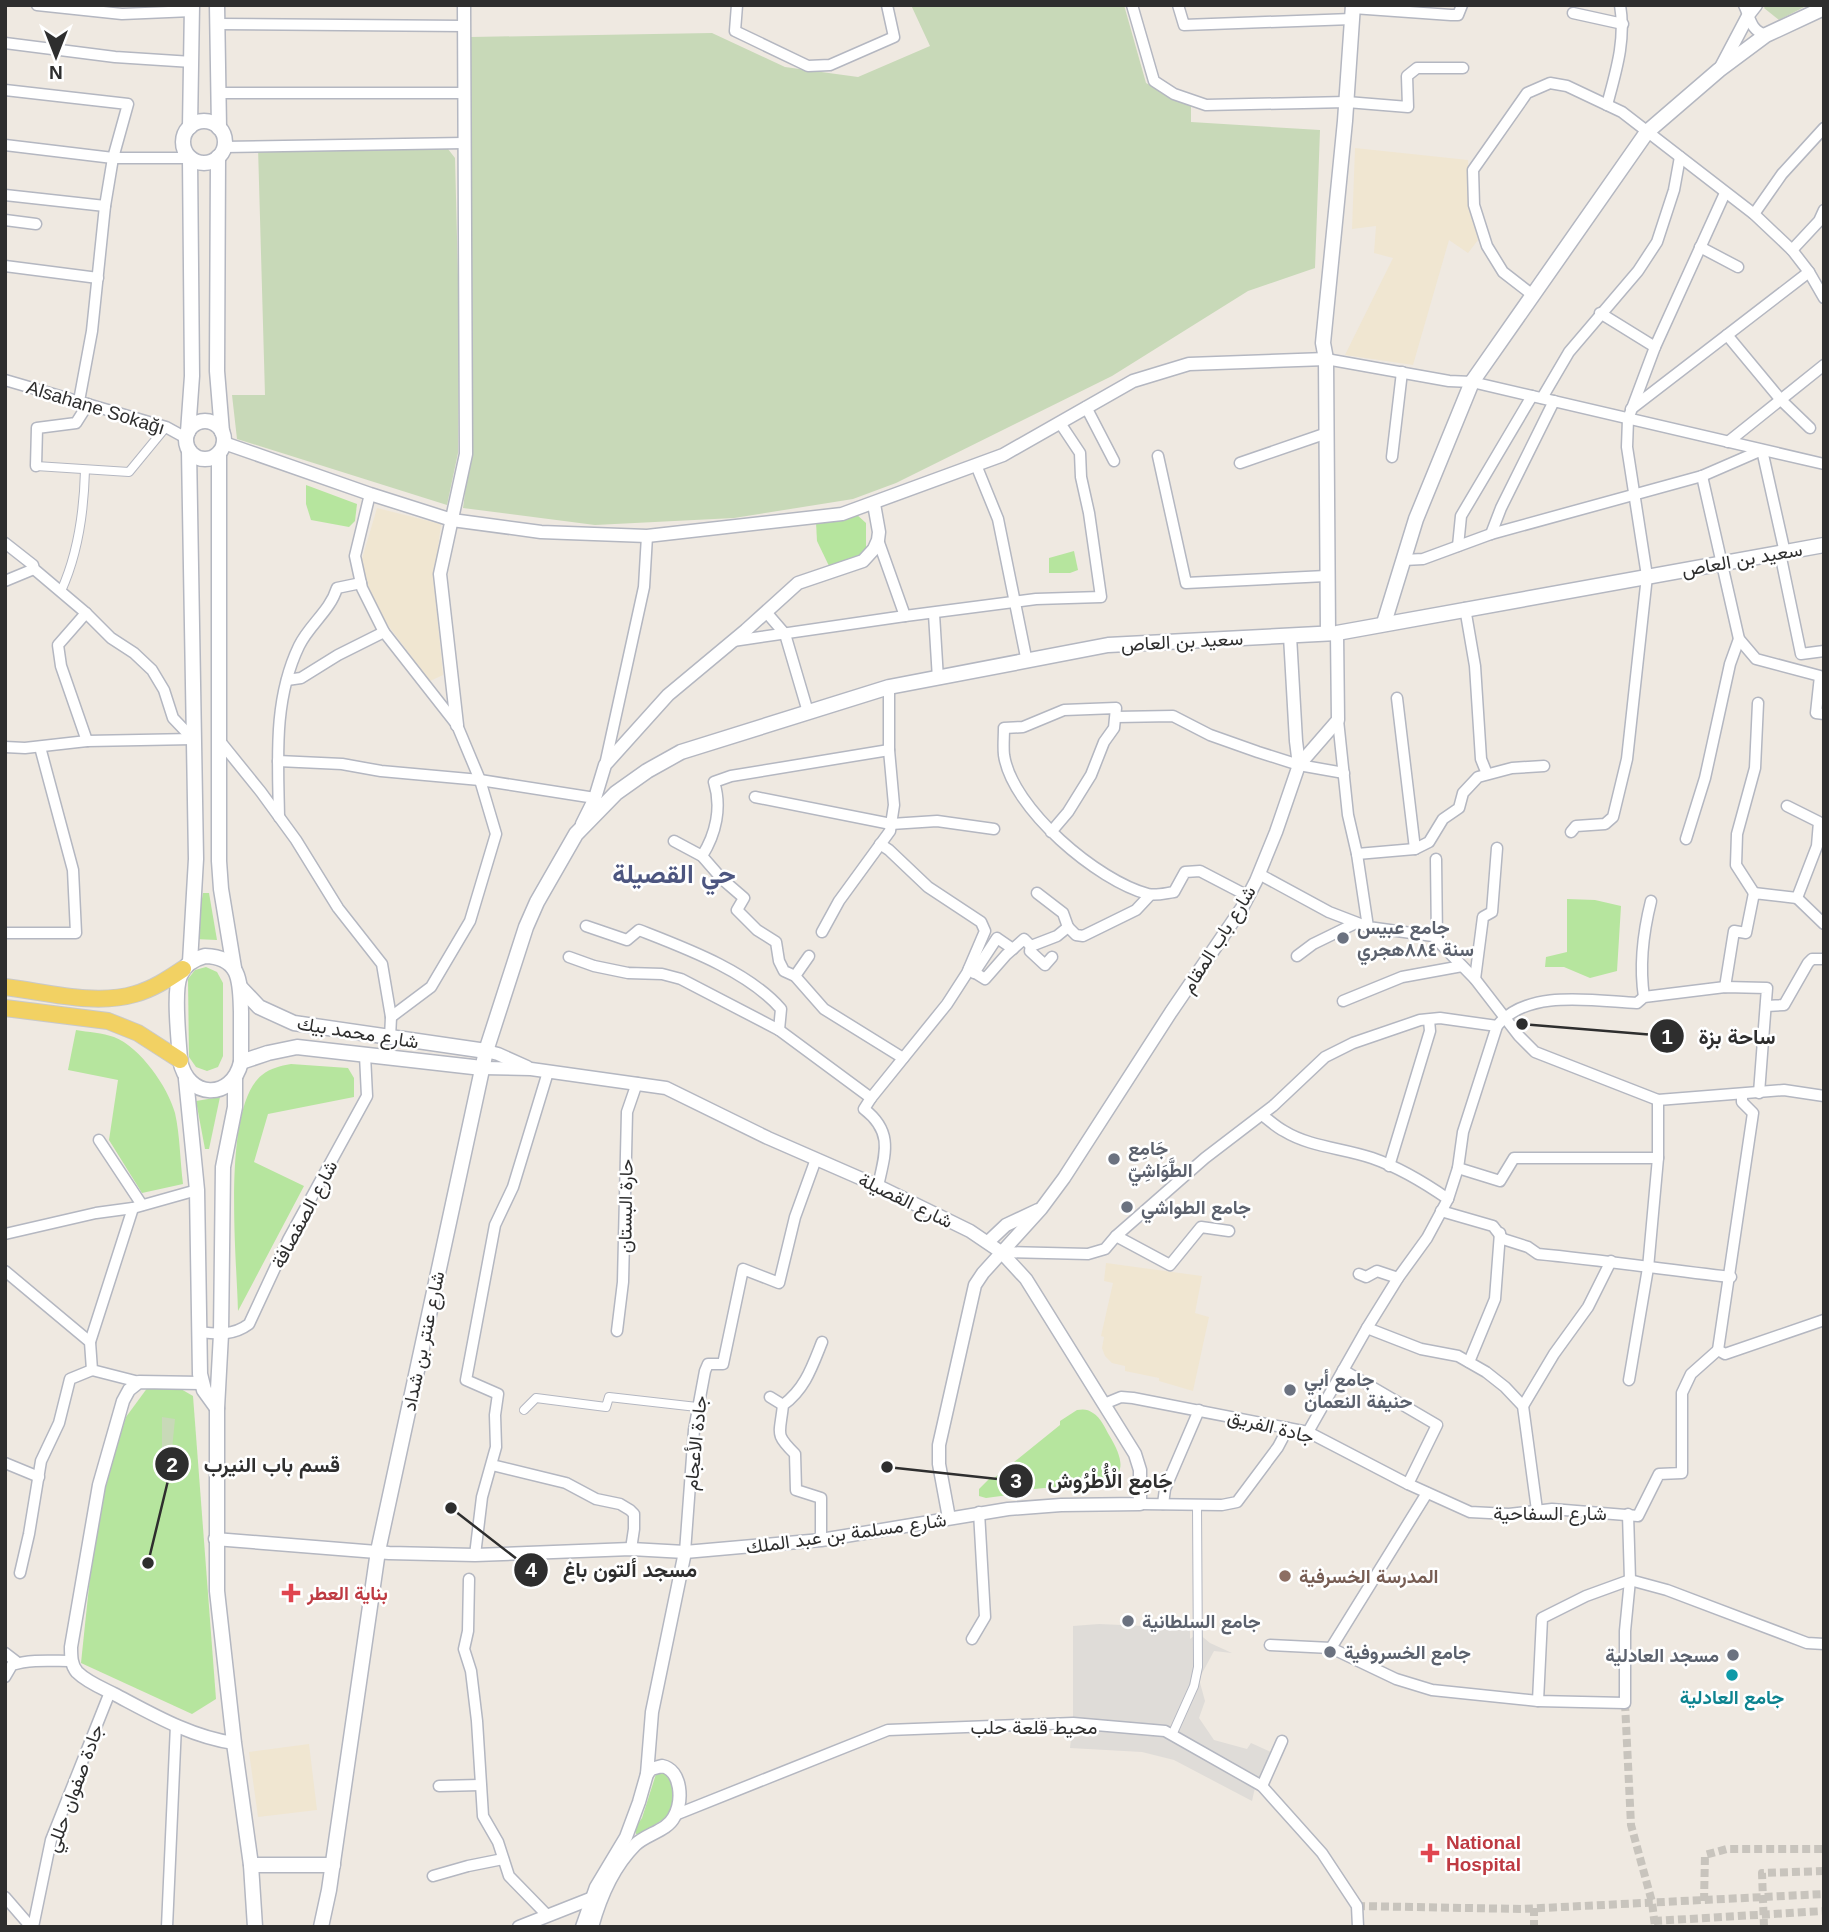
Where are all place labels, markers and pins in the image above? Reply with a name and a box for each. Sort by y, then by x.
place label: جامع عبيس سنة ٨٨٤هجري [1357,917,1474,966]
marker: جامع عبيس سنة ٨٨٤هجري [1335,930,1351,946]
callout: ساحة بزة [1650,1015,1790,1057]
place label: جَامِع الطَّوَاشِيّ [1128,1138,1193,1187]
marker: جَامِع الطَّوَاشِيّ [1106,1151,1122,1167]
place label: جامع الطواشي [1141,1197,1251,1224]
marker: جامع الطواشي [1119,1199,1135,1215]
place label: جامع أبي حنيفة النعمان [1304,1369,1412,1413]
marker: جامع أبي حنيفة النعمان [1282,1382,1298,1398]
callout: قسم باب النيرب [155,1443,354,1485]
callout: جَامِع الْأُطْرُوش [999,1460,1187,1502]
callout: مسجد ألتون باغ [514,1549,711,1591]
place label: المدرسة الخسرفية [1299,1566,1439,1589]
marker: المدرسة الخسرفية [1277,1568,1293,1584]
marker: بناية العطر [281,1583,301,1603]
place label: بناية العطر [306,1583,388,1606]
place label: جامع السلطانية [1142,1611,1261,1635]
marker: جامع السلطانية [1120,1613,1136,1629]
place label: جامع الخسروفية [1344,1642,1471,1666]
marker: جامع الخسروفية [1322,1644,1338,1660]
place label: مسجد العادلية [1605,1645,1719,1667]
marker: مسجد العادلية [1725,1647,1741,1663]
marker: جامع العادلية [1724,1667,1740,1683]
place label: جامع العادلية [1680,1687,1784,1711]
place label: National Hospital [1446,1832,1521,1875]
marker: National Hospital [1420,1843,1440,1863]

